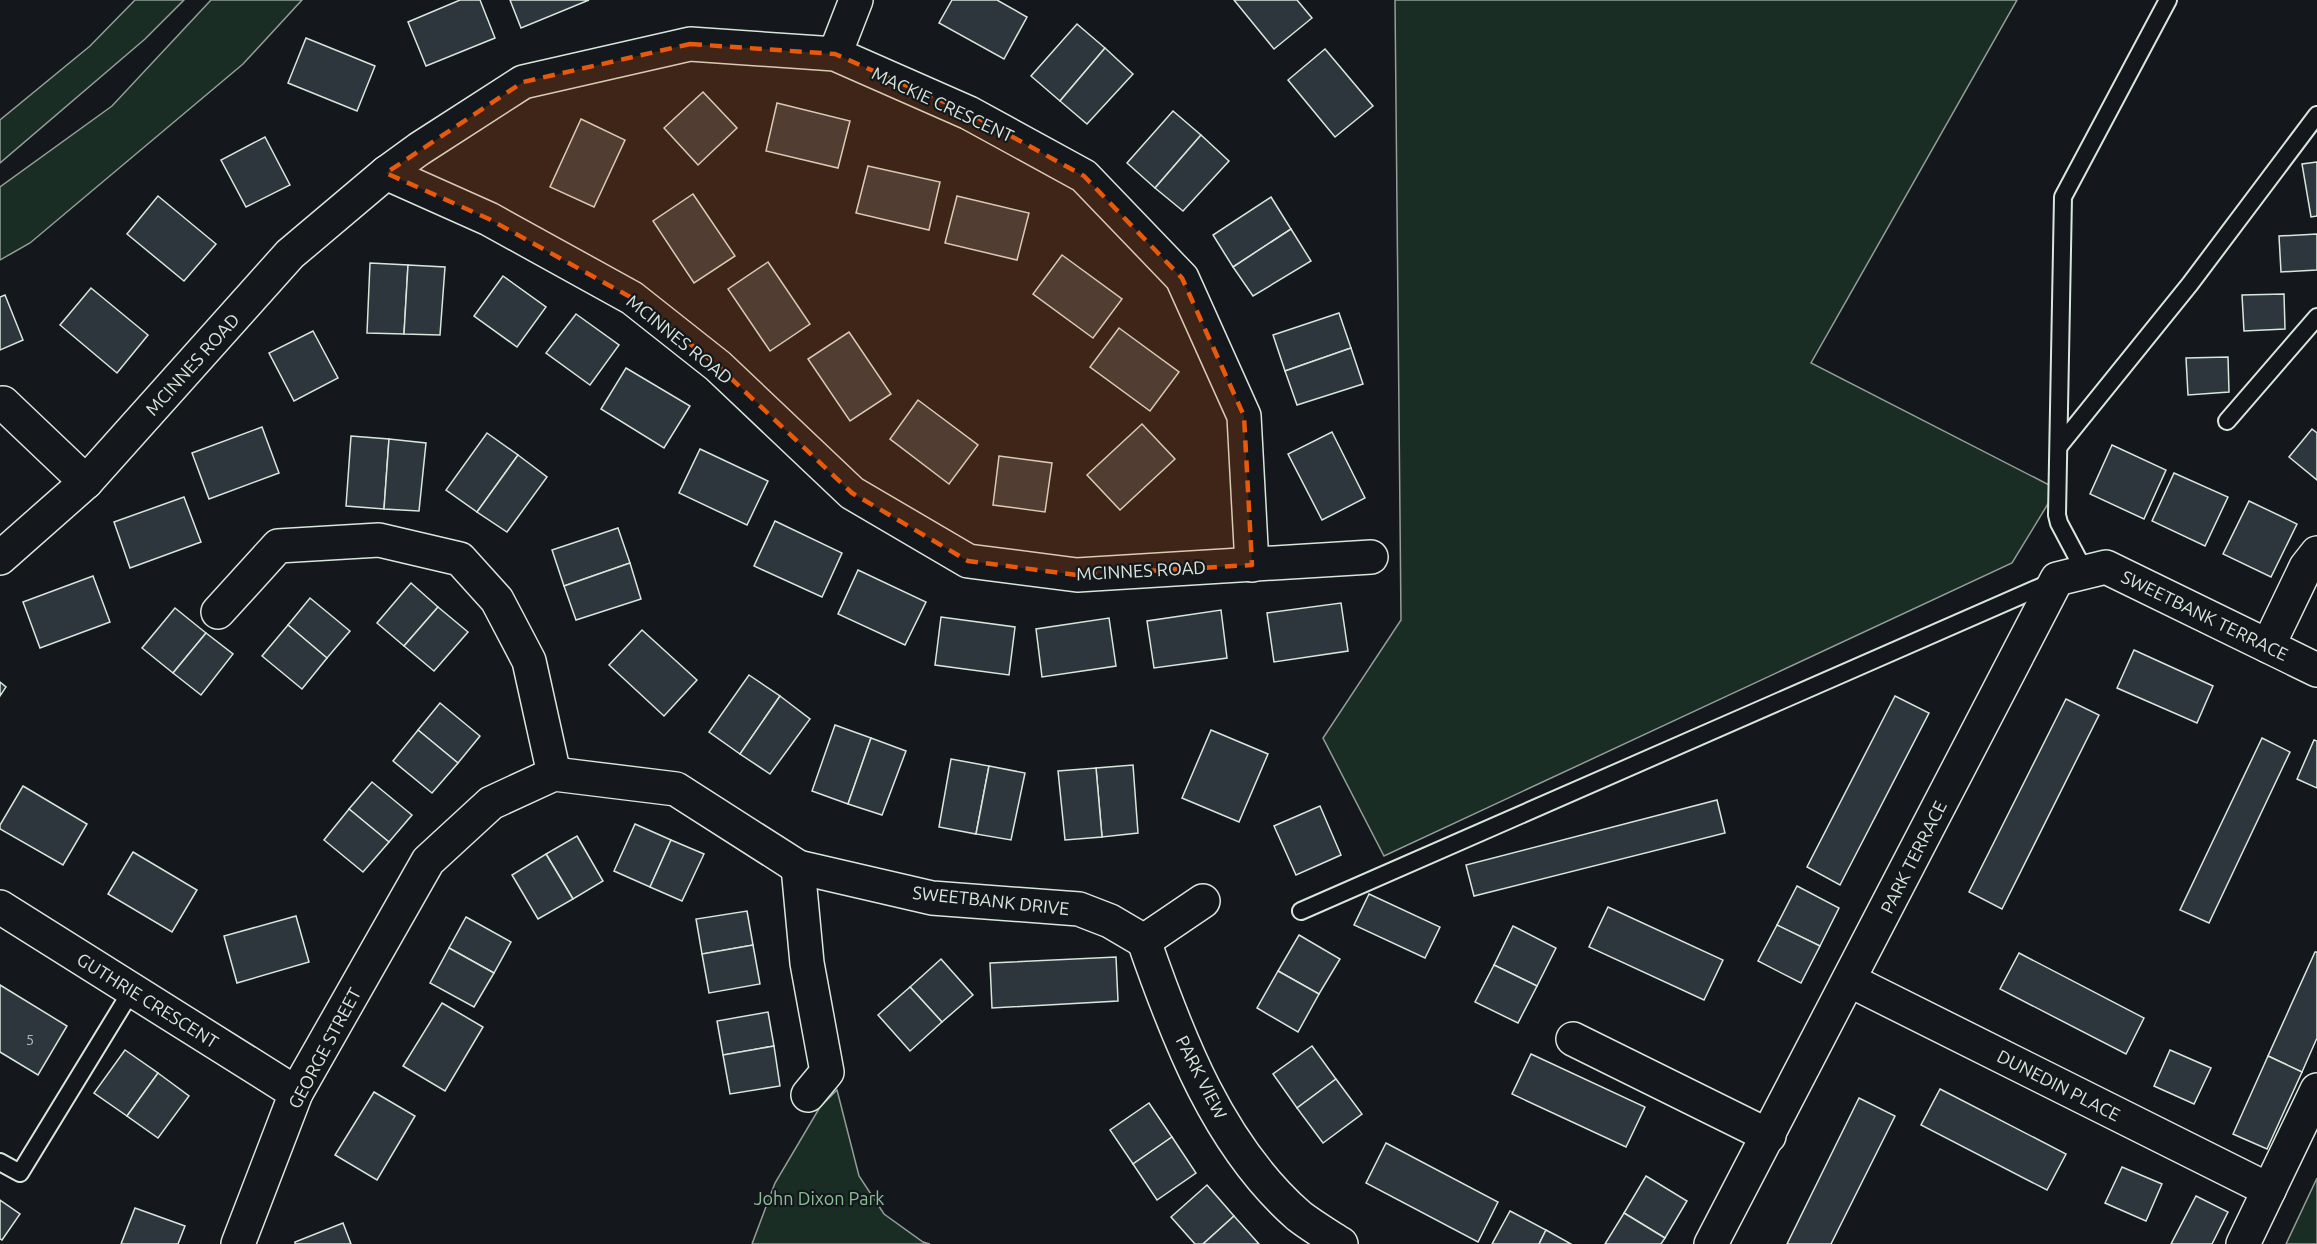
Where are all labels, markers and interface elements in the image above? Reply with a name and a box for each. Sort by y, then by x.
street label: MACKIE CRESCENT [869,62,1017,146]
street label: MCINNES ROAD [623,290,737,388]
street label: MCINNES ROAD [141,309,243,419]
street label: MCINNES ROAD [1076,557,1206,583]
street label: SWEETBANK TERRACE [2118,566,2292,664]
street label: PARK TERRACE [1876,797,1950,917]
street label: SWEETBANK DRIVE [912,882,1070,918]
street label: GUTHRIE CRESCENT [74,948,222,1052]
street label: GEORGE STREET [284,984,364,1112]
house number: 5 [26,1031,34,1048]
street label: PARK VIEW [1172,1032,1232,1122]
street label: DUNEDIN PLACE [1994,1045,2124,1125]
park label: John Dixon Park [754,1188,884,1208]

